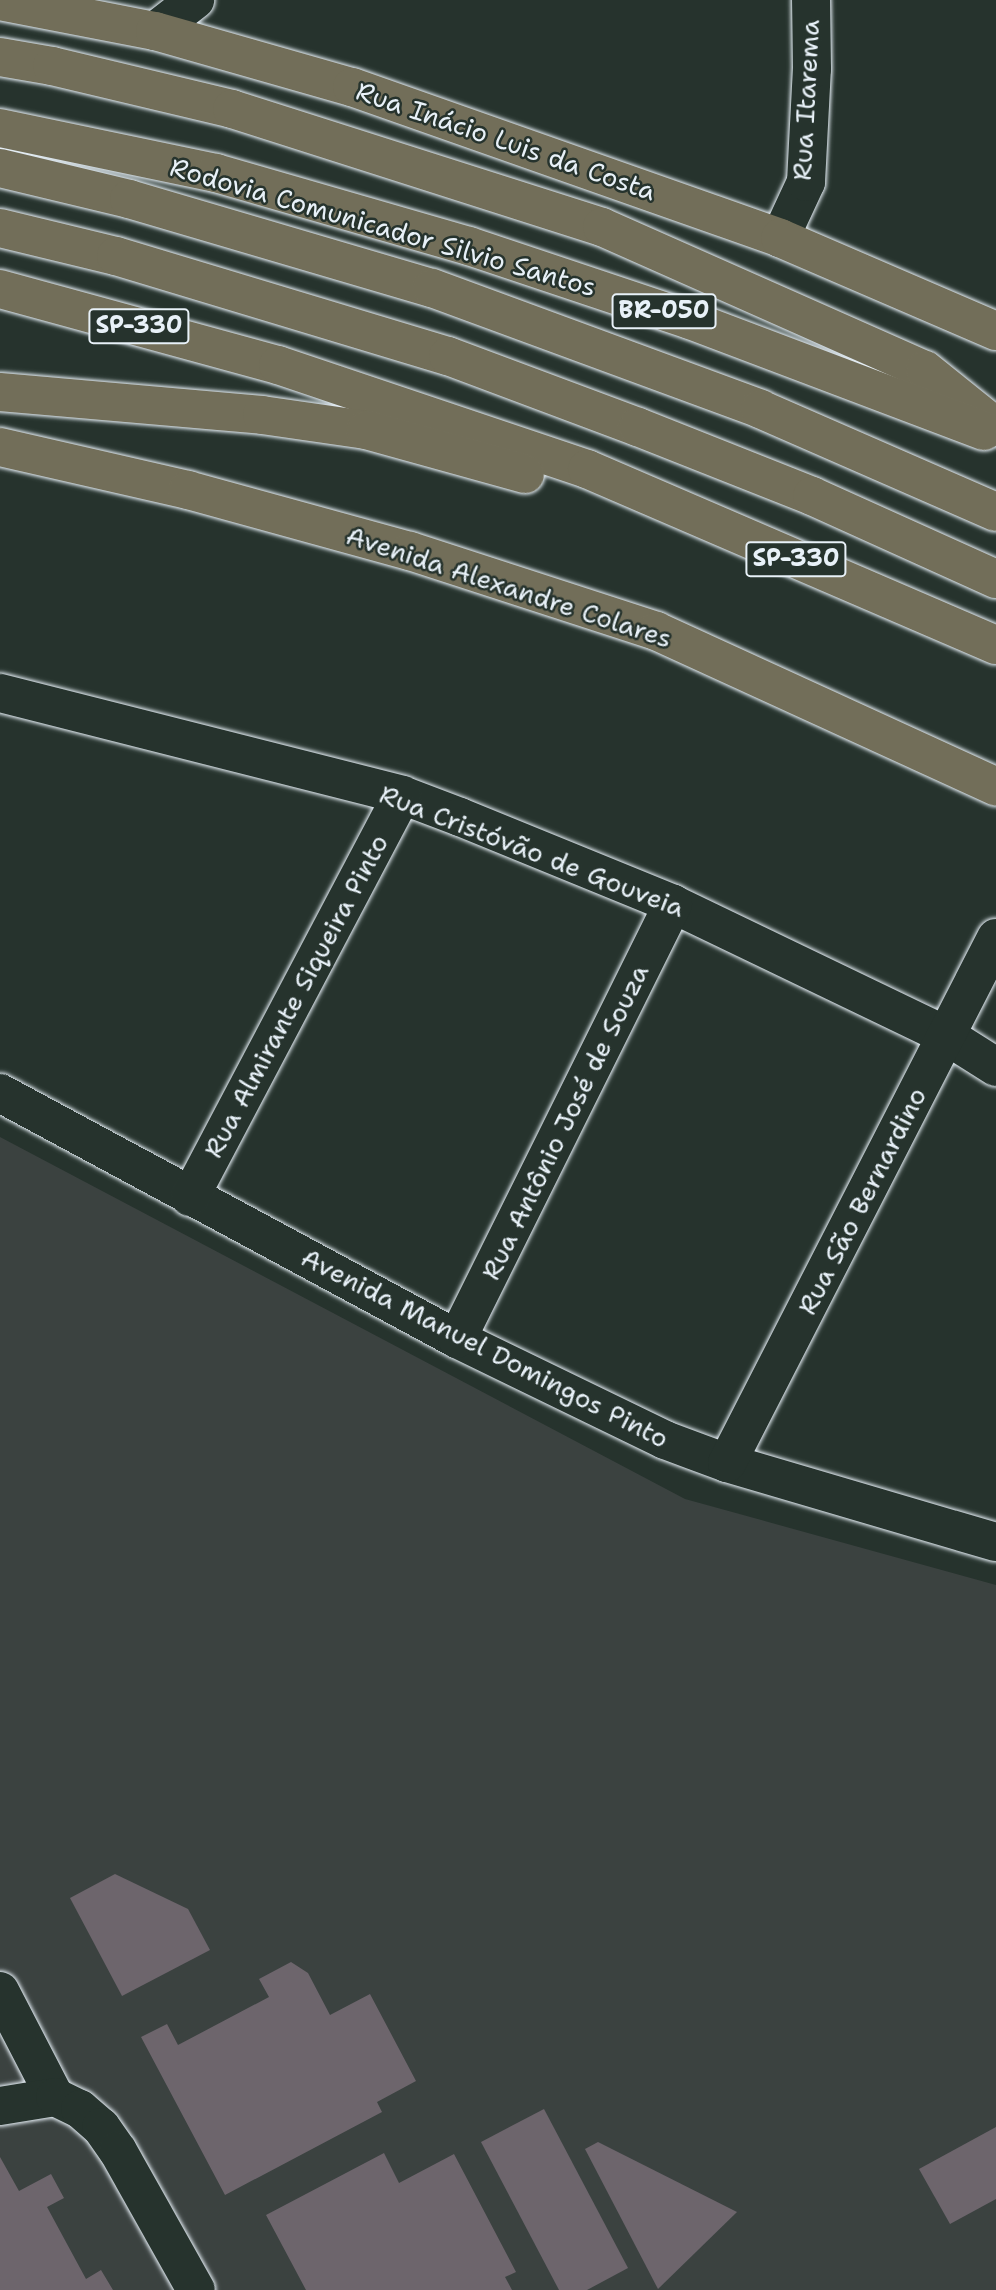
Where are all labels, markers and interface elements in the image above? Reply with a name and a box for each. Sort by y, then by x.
street label: Rua Itarema [786,19,826,181]
street label: Rua Inácio Luis da Costa [352,75,660,207]
street label: Rodovia Comunicador Silvio Santos [166,151,600,303]
road number: BR-050 [612,290,716,332]
road number: SP-330 [88,306,190,346]
street label: Avenida Alexandre Colares [342,520,676,654]
road number: SP-330 [745,538,847,580]
street label: Rua Cristóvão de Gouveia [375,778,689,924]
street label: Rua Almirante Siqueira Pinto [197,829,395,1163]
street label: Rua Antônio José de Souza [475,959,655,1285]
street label: Rua São Bernardino [791,1082,933,1320]
street label: Avenida Manuel Domingos Pinto [296,1242,674,1454]

